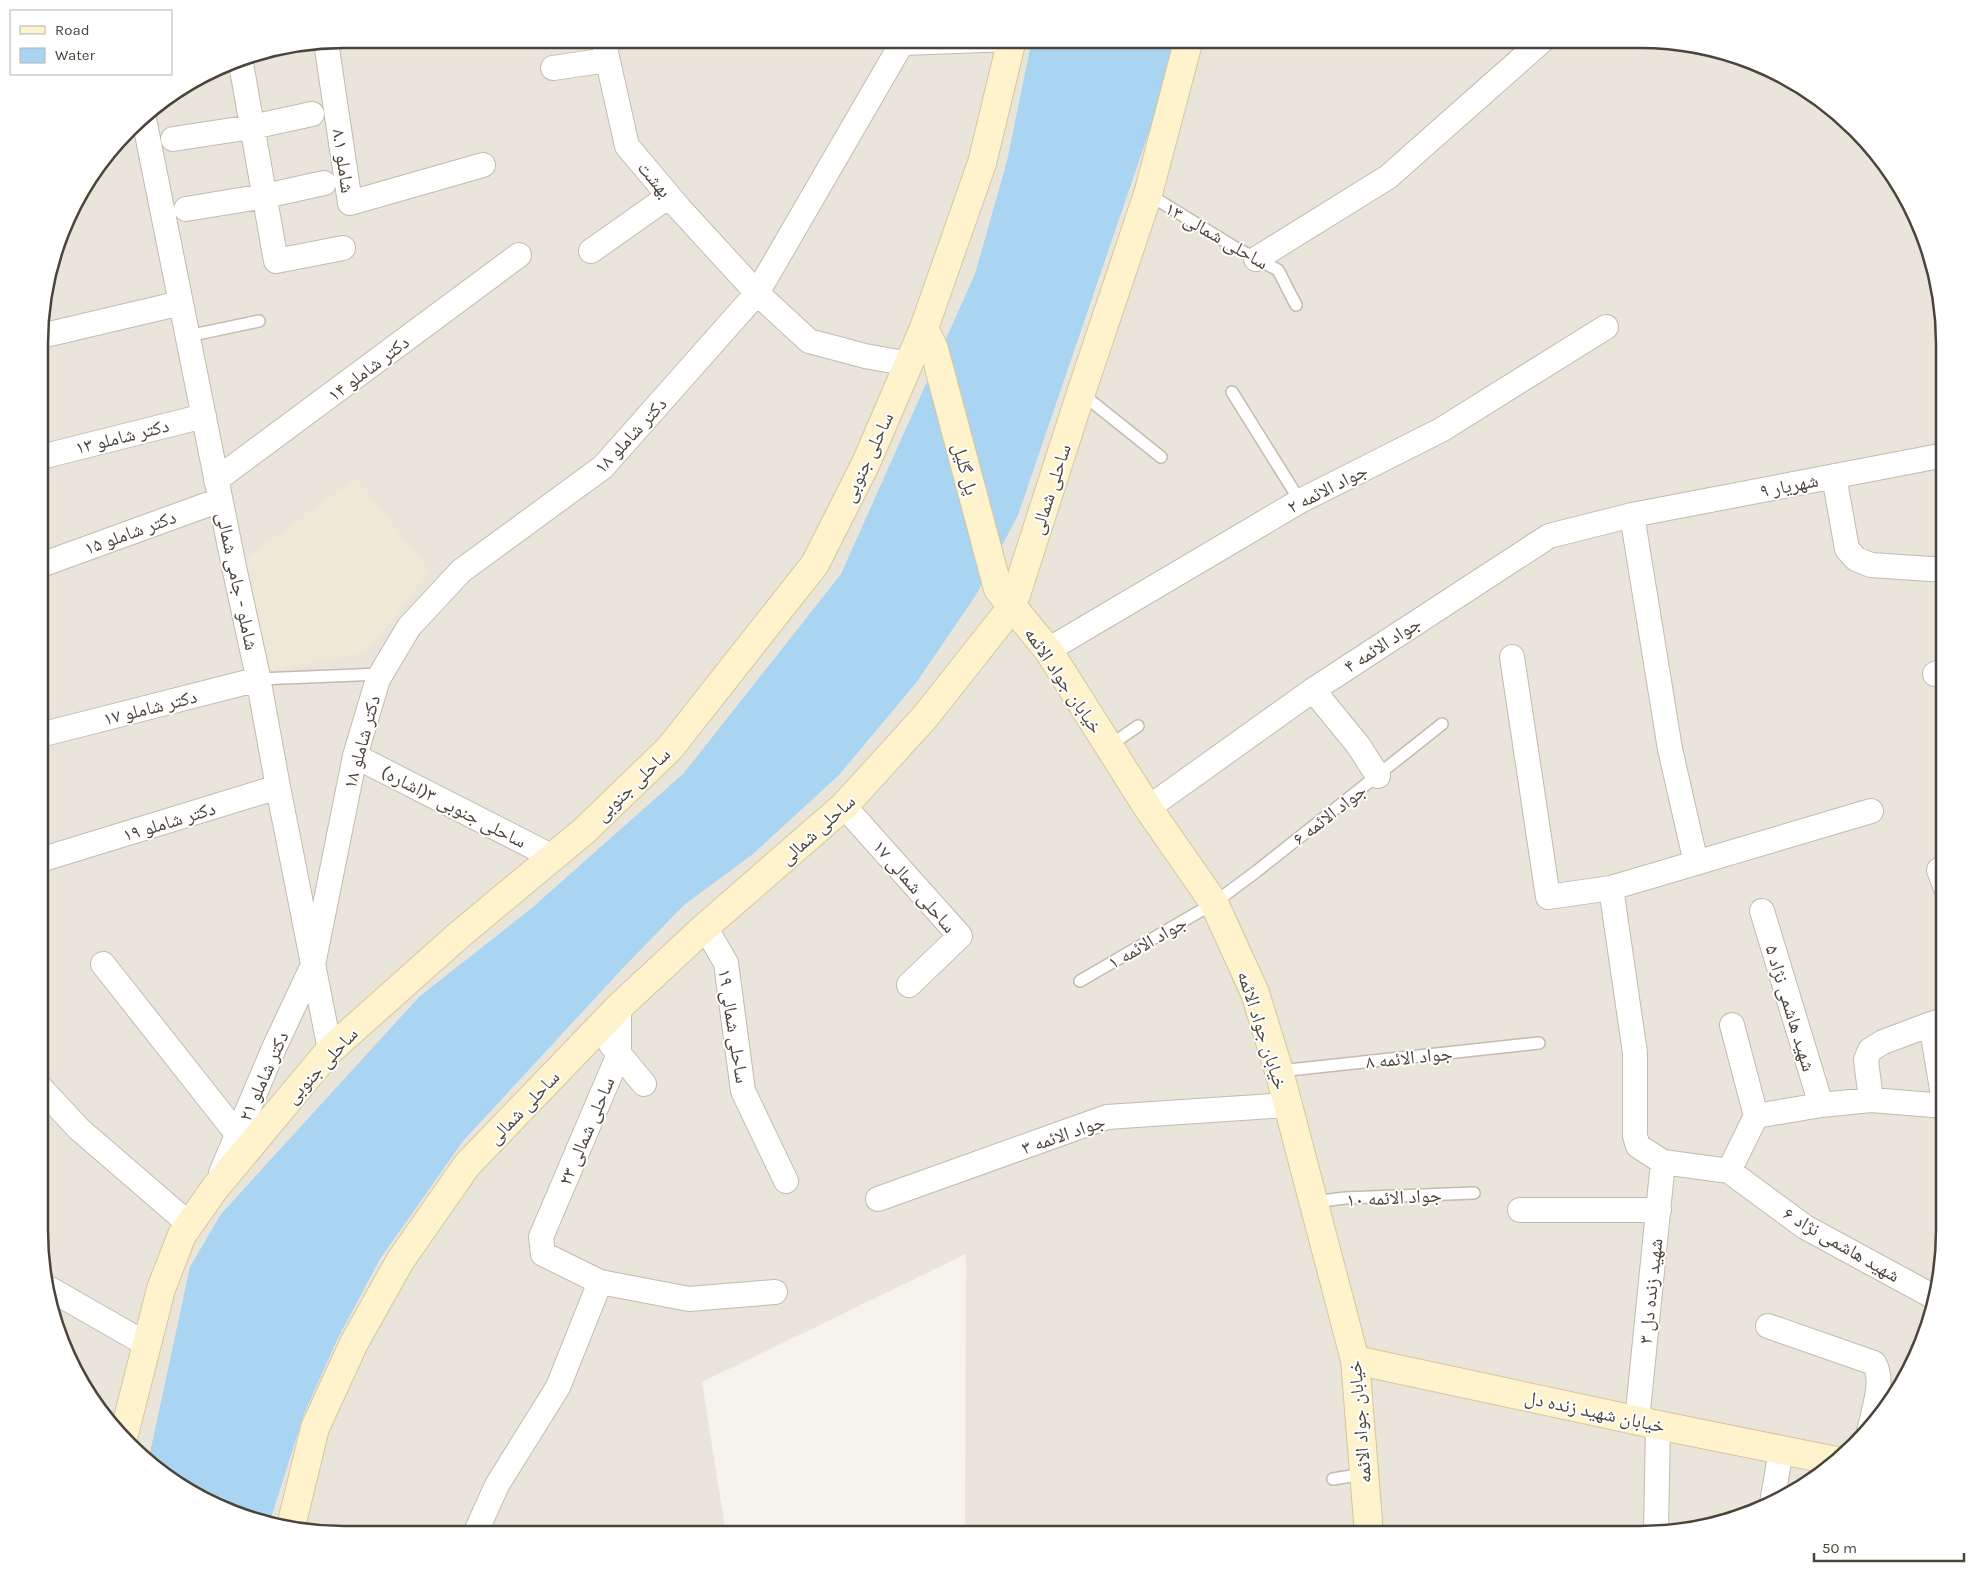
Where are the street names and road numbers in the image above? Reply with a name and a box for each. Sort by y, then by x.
street label: شاملو ۸.۱ [328,128,358,195]
street label: بهشت [633,157,676,202]
street label: ساحلی شمالی ۱۳ [1161,197,1272,274]
street label: دکتر شاملو ۱۴ [324,331,414,406]
street label: دکتر شاملو ۱۸ [590,393,672,478]
street label: ساحلی جنوبی [838,409,898,506]
street label: دکتر شاملو ۱۳ [73,415,172,459]
street label: پل گلیل [947,441,983,498]
street label: ساحلی شمالی [1026,441,1076,537]
street label: جواد الائمه ۲ [1284,459,1371,518]
street label: شهریار ۹ [1758,470,1820,502]
street label: دکتر شاملو ۱۵ [82,506,179,560]
street label: شاملو - جامی شمالی [212,510,262,652]
street label: جواد الائمه ۴ [1340,612,1425,678]
street label: خیابان جواد الائمه [1020,623,1107,738]
street label: دکتر شاملو ۱۷ [101,686,200,730]
street label: دکتر شاملو ۱۸ [339,693,385,791]
street label: ساحلی جنوبی [590,743,675,826]
street label: ساحلی جنوبی ۳(اشاره) [377,761,530,853]
street label: جواد الائمه ۶ [1289,779,1371,850]
street label: ساحلی شمالی [775,790,860,869]
street label: دکتر شاملو ۱۹ [120,797,218,846]
street label: ساحلی شمالی ۱۷ [868,836,960,937]
street label: جواد الائمه ۱ [1104,912,1191,974]
street label: شهید هاشمی نژاد ۵ [1760,943,1820,1074]
street label: ساحلی شمالی ۱۹ [713,967,753,1085]
street label: خیابان جواد الائمه [1233,968,1292,1092]
street label: ساحلی جنوبی [281,1023,363,1108]
street label: دکتر شاملو ۲۱ [234,1028,294,1125]
street label: جواد الائمه ۸ [1365,1043,1453,1073]
street label: ساحلی شمالی [483,1066,564,1149]
street label: ساحلی شمالی ۲۳ [554,1074,620,1189]
street label: جواد الائمه ۳ [1019,1110,1108,1160]
street label: جواد الائمه ۱۰ [1346,1185,1442,1211]
street label: شهید هاشمی نژاد ۶ [1779,1203,1904,1287]
street label: شهید زنده دل ۳ [1635,1237,1667,1345]
street label: خیابان جواد الائمه [1344,1360,1376,1484]
street label: خیابان شهید زنده دل [1523,1386,1667,1438]

